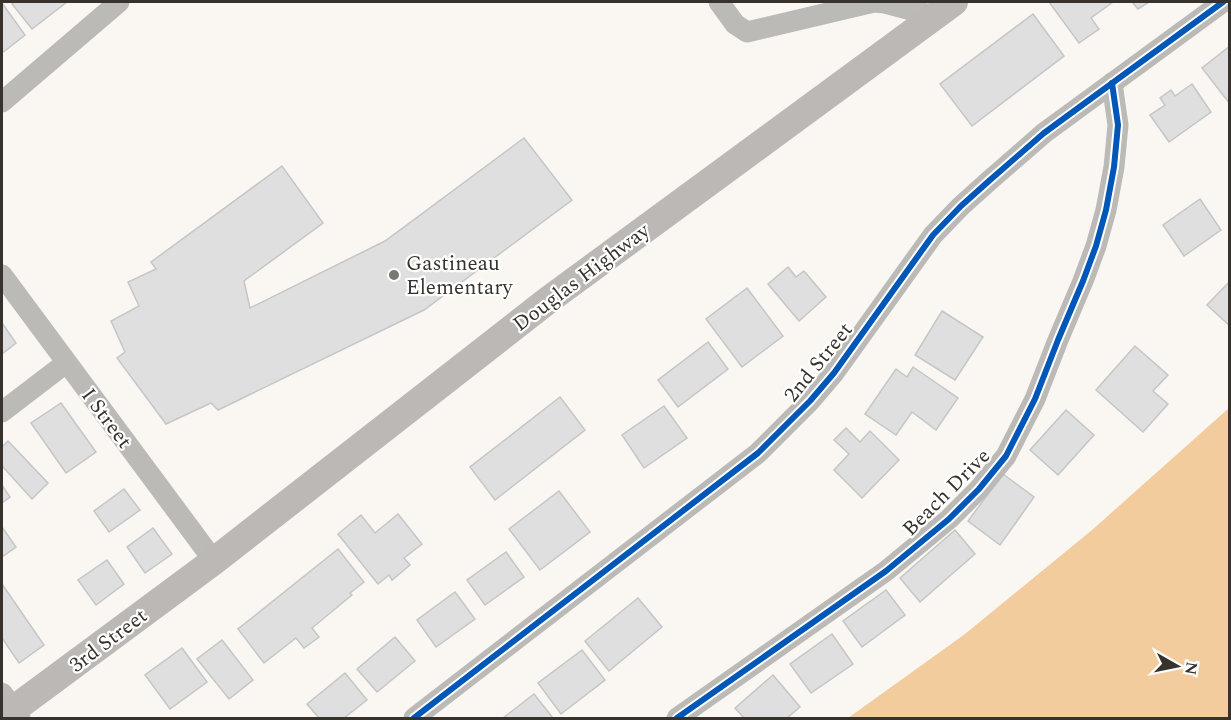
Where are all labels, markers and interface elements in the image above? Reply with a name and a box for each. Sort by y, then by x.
street label: Douglas Highway [506,215,658,340]
place label: Gastineau Elementary [406,248,514,304]
marker: Gastineau Elementary [387,268,401,282]
street label: 2nd Street [777,316,861,410]
street label: I Street [73,382,140,456]
street label: Beach Drive [895,441,998,544]
street label: 3rd Street [63,601,155,681]
north arrow [1147,636,1207,696]
text: N [1178,660,1204,677]

